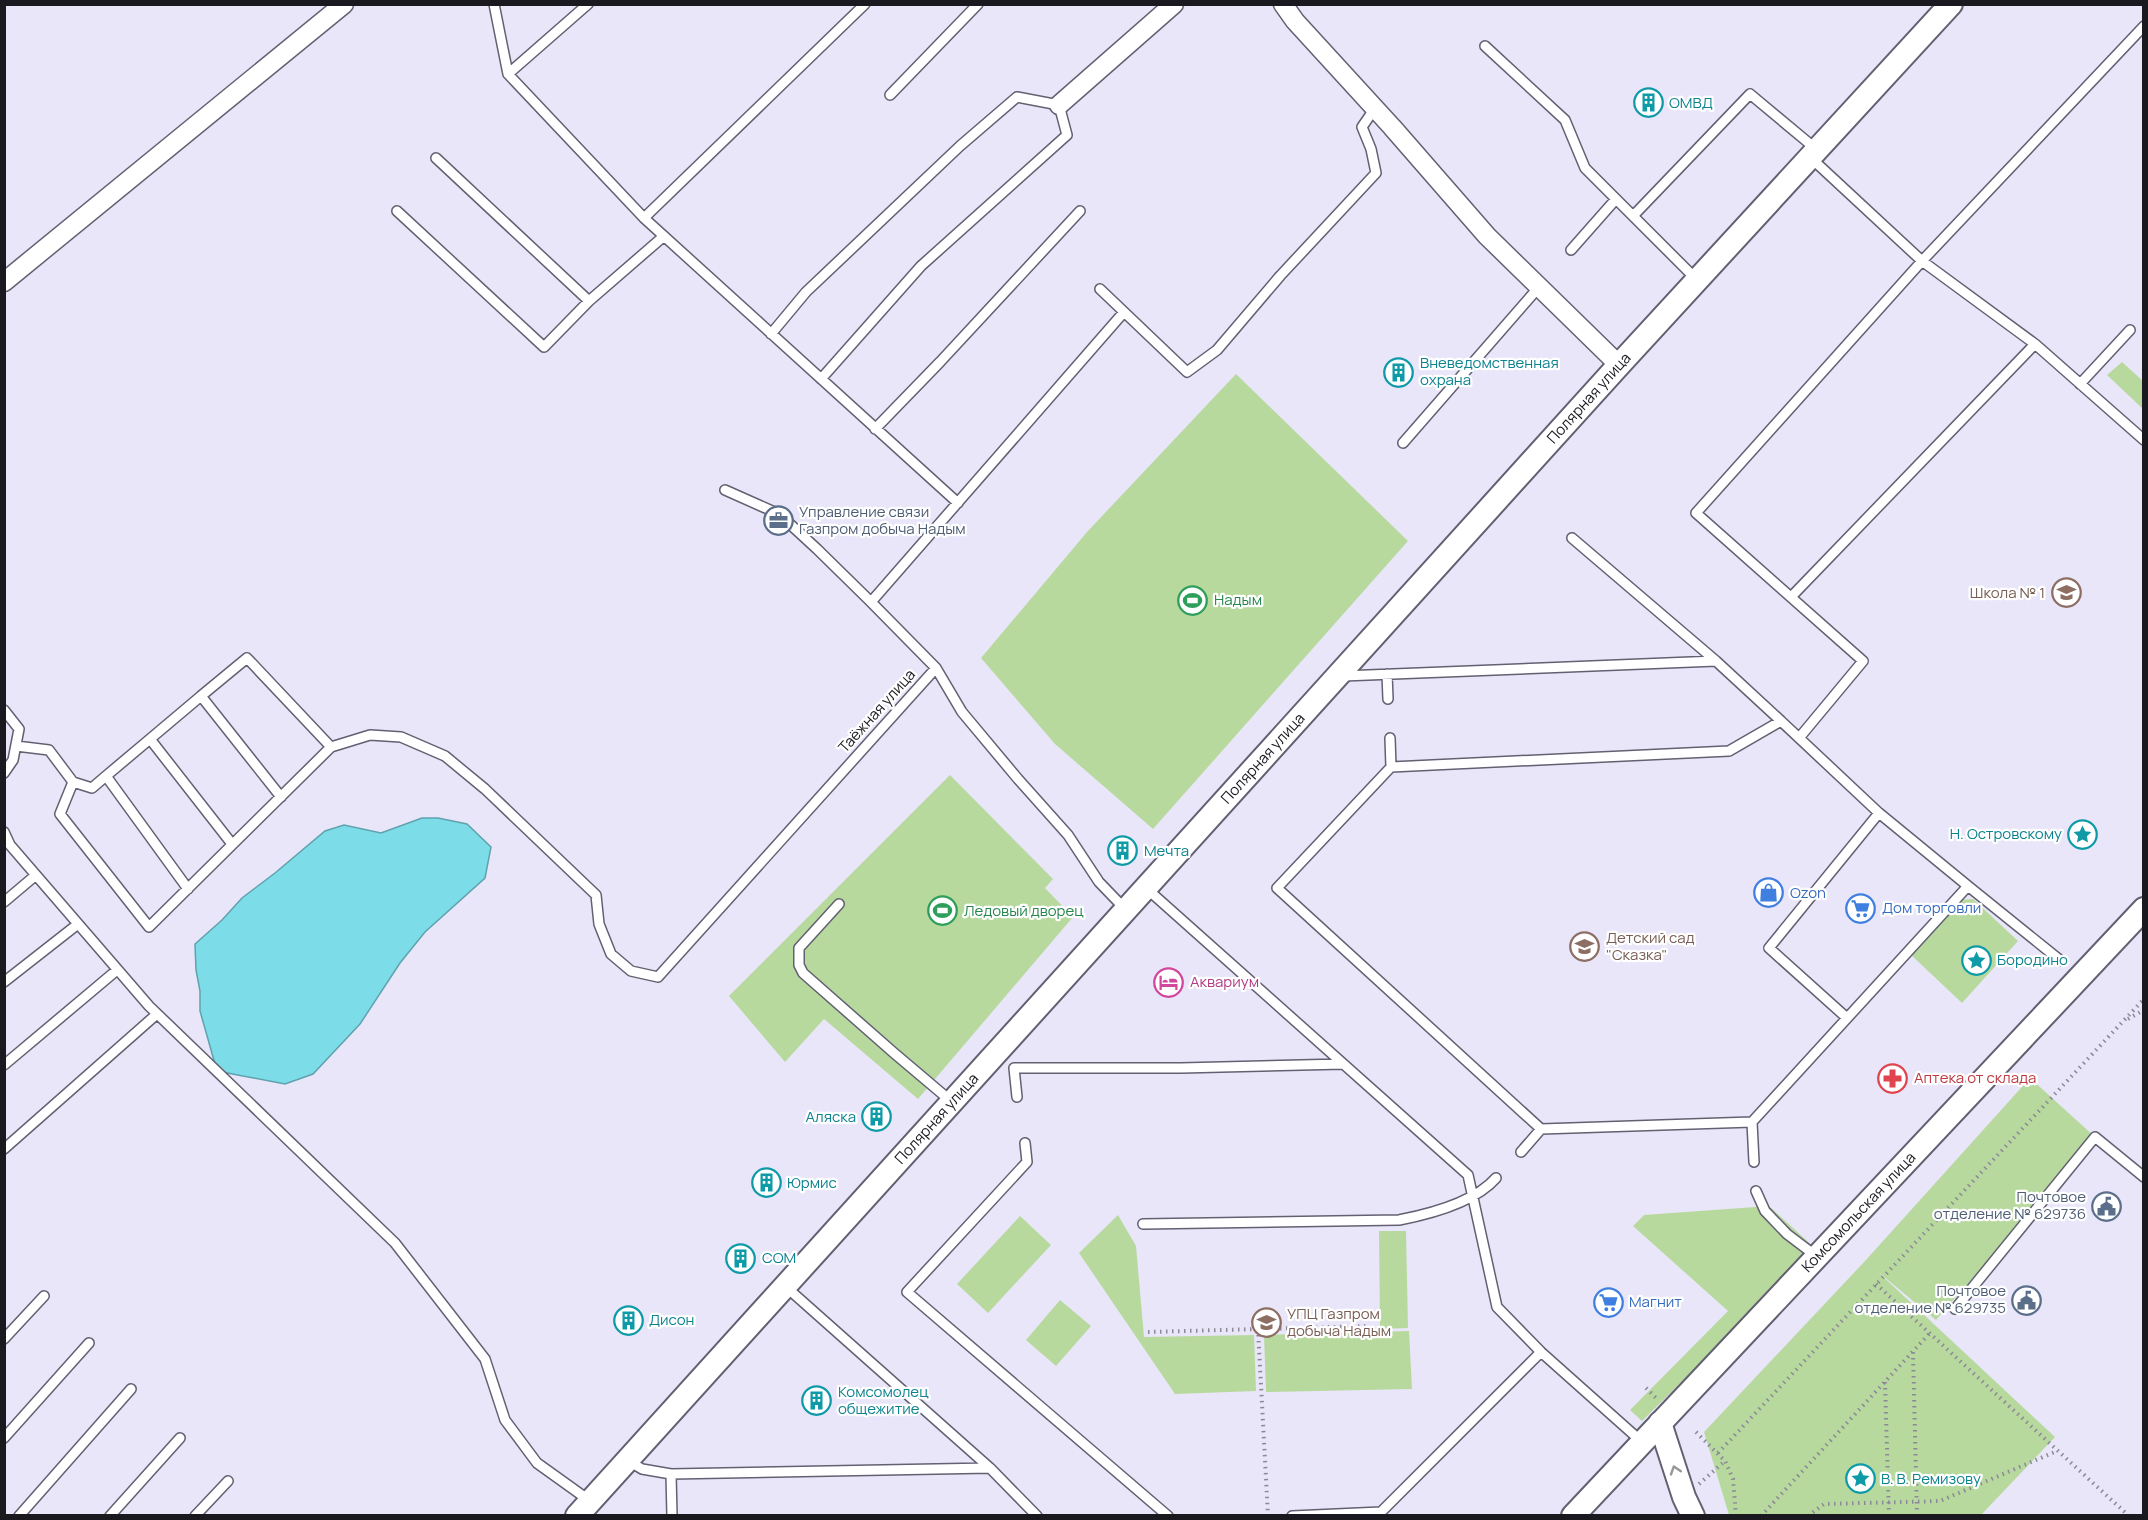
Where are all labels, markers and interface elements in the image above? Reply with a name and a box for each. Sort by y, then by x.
building icon: ОМВД [1632,87,1664,119]
place label: ОМВД [1669,92,1713,113]
street label: Полярная улица [1542,348,1635,448]
place label: Вневедомственная охрана [1420,352,1559,390]
building icon: Вневедомственная охрана [1383,356,1415,388]
place label: Управление связи Газпром добыча Надым [799,501,966,539]
office icon: Управление связи Газпром добыча Надым [762,505,794,537]
school or university icon: Школа № 1 [2050,577,2082,609]
place label: Школа № 1 [1970,582,2045,603]
sports icon: Надым [1177,584,1209,616]
place label: Надым [1214,589,1262,610]
street label: Таёжная улица [833,664,920,757]
street label: Полярная улица [1216,708,1309,808]
place icon: Н. Островскому [2067,818,2099,850]
place label: Н. Островскому [1950,823,2062,844]
building icon: Мечта [1107,835,1139,867]
place label: Мечта [1144,840,1189,861]
shop icon: Ozon [1753,877,1785,909]
place label: Ozon [1790,882,1826,903]
supermarket icon: Дом торговли [1845,892,1877,924]
sports icon: Ледовый дворец [927,895,959,927]
place label: Дом торговли [1882,897,1981,918]
place label: Ледовый дворец [964,900,1084,921]
place label: Детский сад "Сказка" [1606,927,1695,965]
school or university icon: Детский сад "Сказка" [1569,931,1601,963]
place icon: Бородино [1960,944,1992,976]
place label: Бородино [1997,949,2068,970]
hotel icon: Аквариум [1153,966,1185,998]
place label: Аквариум [1190,971,1259,992]
pharmacy icon: Аптека от склада [1877,1062,1909,1094]
place label: Аптека от склада [1914,1067,2036,1088]
street label: Полярная улица [890,1068,983,1168]
building icon: Аляска [861,1101,893,1133]
place label: Аляска [806,1106,856,1127]
street label: Комсомольская улица [1796,1147,1920,1277]
building icon: Юрмис [750,1167,782,1199]
place label: Юрмис [787,1172,837,1193]
place label: Почтовое отделение № 629736 [1934,1186,2086,1224]
public building icon: Почтовое отделение № 629736 [2091,1190,2123,1222]
building icon: СОМ [725,1242,757,1274]
place label: СОМ [762,1247,796,1268]
place label: Почтовое отделение № 629735 [1855,1280,2006,1318]
public building icon: Почтовое отделение № 629735 [2011,1284,2043,1316]
supermarket icon: Магнит [1592,1286,1624,1318]
place label: Магнит [1629,1291,1682,1312]
place label: УПЦ Газпром добыча Надым [1287,1303,1391,1341]
building icon: Дисон [612,1304,644,1336]
school or university icon: УПЦ Газпром добыча Надым [1250,1307,1282,1339]
place label: Дисон [649,1309,694,1330]
place label: Комсомолец общежитие [838,1381,929,1419]
building icon: Комсомолец общежитие [801,1385,833,1417]
place icon: В. В. Ремизову [1844,1463,1876,1495]
one-way arrow [1670,1465,1683,1476]
place label: В. В. Ремизову [1881,1468,1981,1489]

